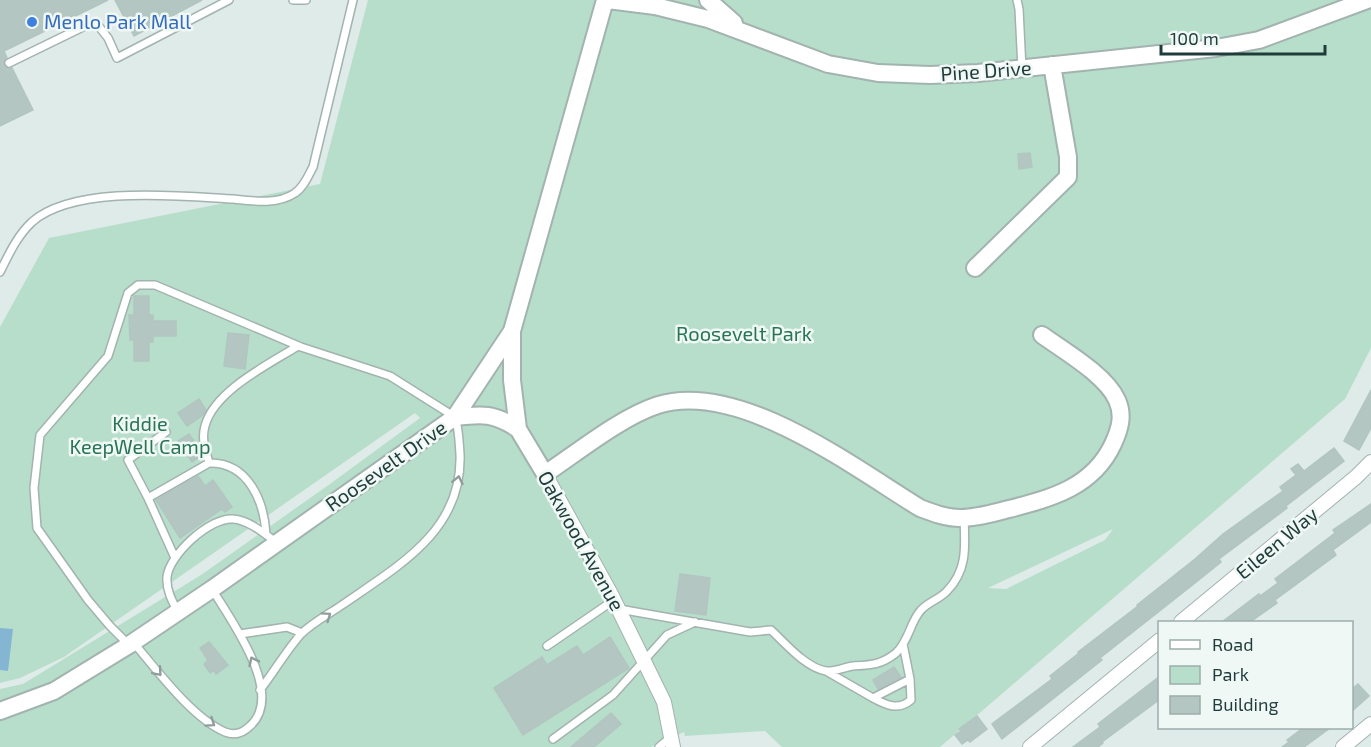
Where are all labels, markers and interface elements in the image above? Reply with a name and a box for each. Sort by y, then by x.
place label: Menlo Park Mall [44,9,191,33]
marker: Menlo Park Mall [25,15,39,29]
scale bar [1161,18,1324,56]
text: 100 m [1170,27,1219,49]
street label: Pine Drive [940,55,1032,85]
park label: Roosevelt Park [676,321,812,345]
park label: Kiddie KeepWell Camp [70,411,210,458]
street label: Roosevelt Drive [320,415,451,516]
street label: Oakwood Avenue [534,466,630,615]
one-way arrow [451,475,464,485]
street label: Eileen Way [1230,501,1323,583]
one-way arrow [320,612,331,623]
legend [1158,621,1353,729]
text: Road [1212,633,1253,655]
one-way arrow [249,656,260,667]
text: Park [1212,663,1249,685]
one-way arrow [151,665,162,676]
text: Building [1212,693,1279,715]
one-way arrow [205,716,216,727]

